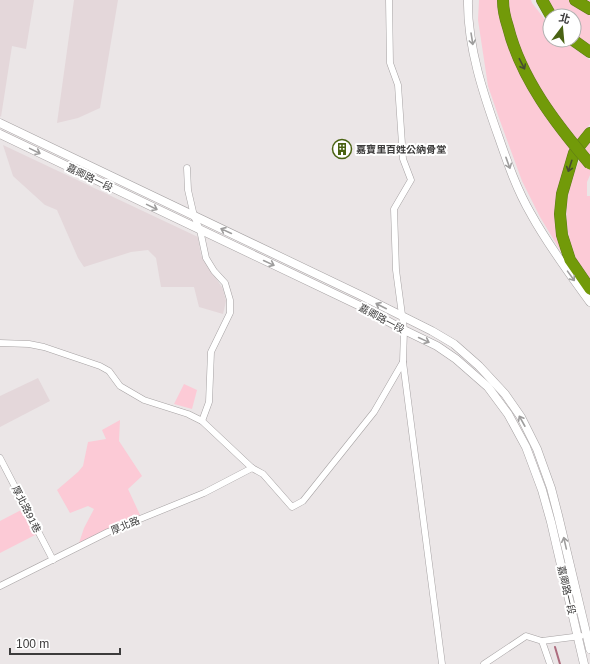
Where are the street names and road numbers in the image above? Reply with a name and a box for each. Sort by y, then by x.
street label: 嘉卿路一段 [65,162,115,193]
street label: 嘉卿路一段 [357,302,406,335]
street label: 厚北路91巷 [10,484,43,535]
street label: 厚北路 [109,515,141,536]
street label: 嘉卿路一段 [556,565,577,616]

